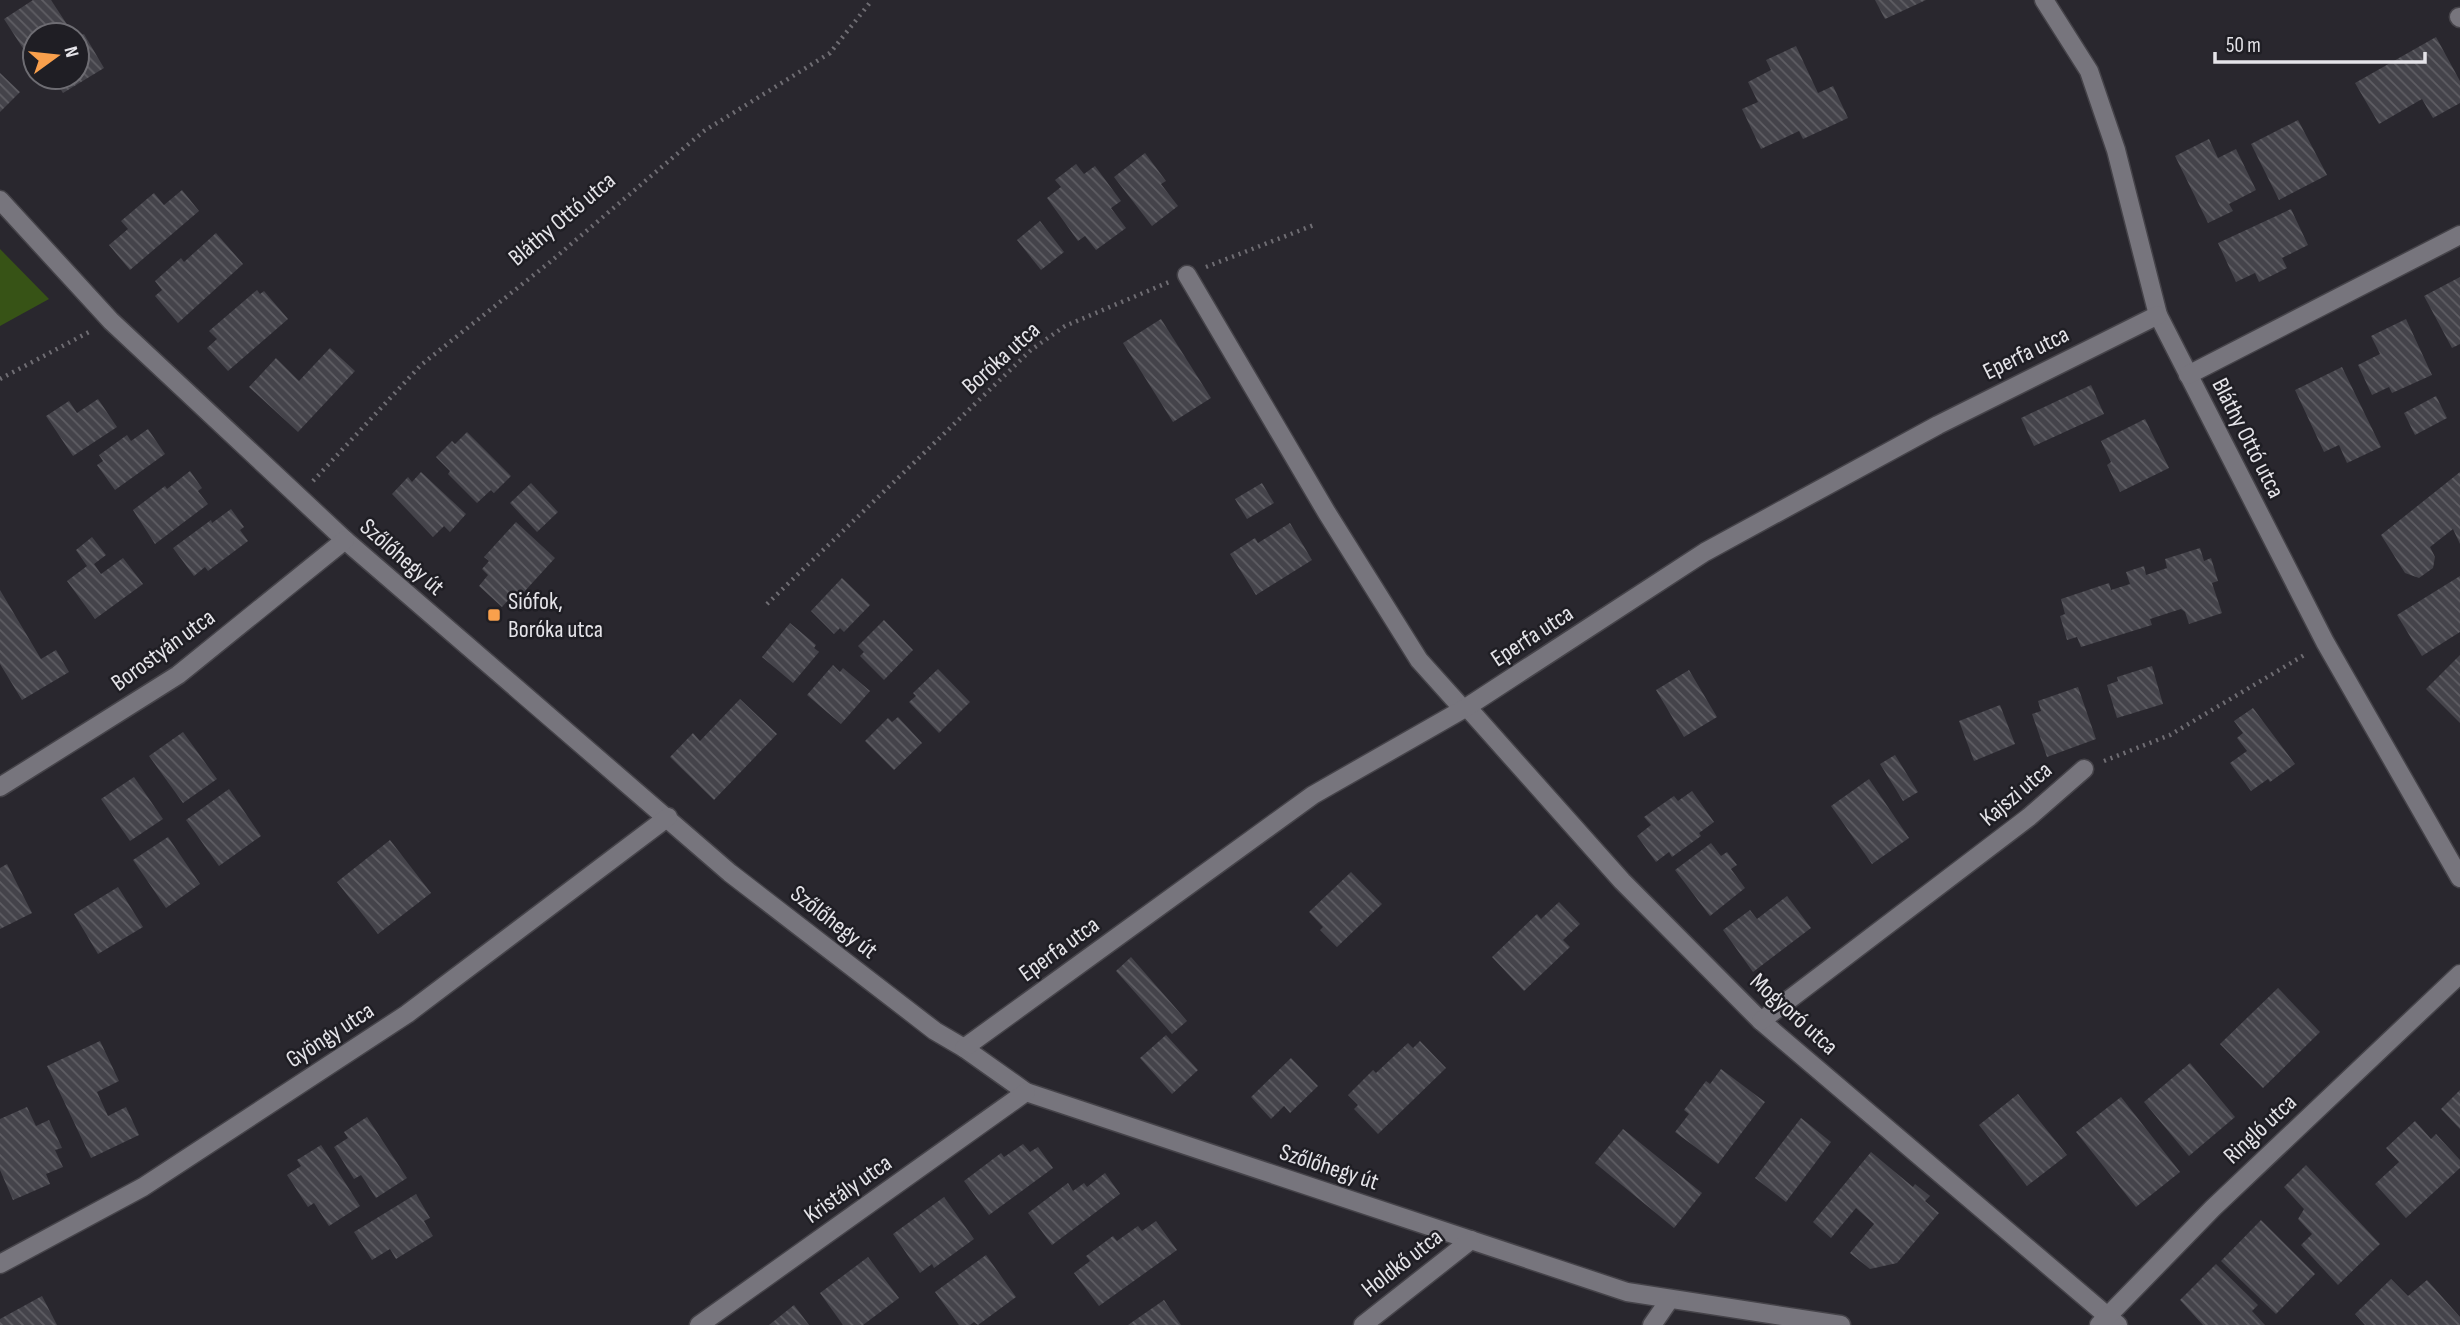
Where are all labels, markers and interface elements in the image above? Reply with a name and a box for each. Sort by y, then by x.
north arrow [21,21,91,91]
scale bar [2215,21,2425,65]
text: 50 m [2226,33,2261,58]
text: N [59,44,83,60]
street label: Bláthy Ottó utca [503,166,621,272]
street label: Boróka utca [956,315,1046,401]
street label: Eperfa utca [1978,320,2074,386]
street label: Bláthy Ottó utca [2205,373,2291,503]
street label: Szőlőhegy út [354,512,450,602]
place label: Siófok, Boróka utca [508,587,603,644]
street label: Eperfa utca [1485,599,1579,673]
street label: Borostyán utca [106,603,220,697]
marker: Siófok, Boróka utca [486,607,502,623]
street label: Kajszi utca [1974,756,2058,832]
street label: Szőlőhegy út [785,879,883,965]
street label: Eperfa utca [1013,910,1105,988]
street label: Mogyoró utca [1744,967,1844,1061]
street label: Gyöngy utca [281,996,379,1074]
street label: Ringló utca [2217,1088,2303,1170]
street label: Szőlőhegy út [1276,1137,1382,1197]
street label: Kristály utca [799,1148,897,1230]
street label: Holdkő utca [1356,1222,1448,1304]

